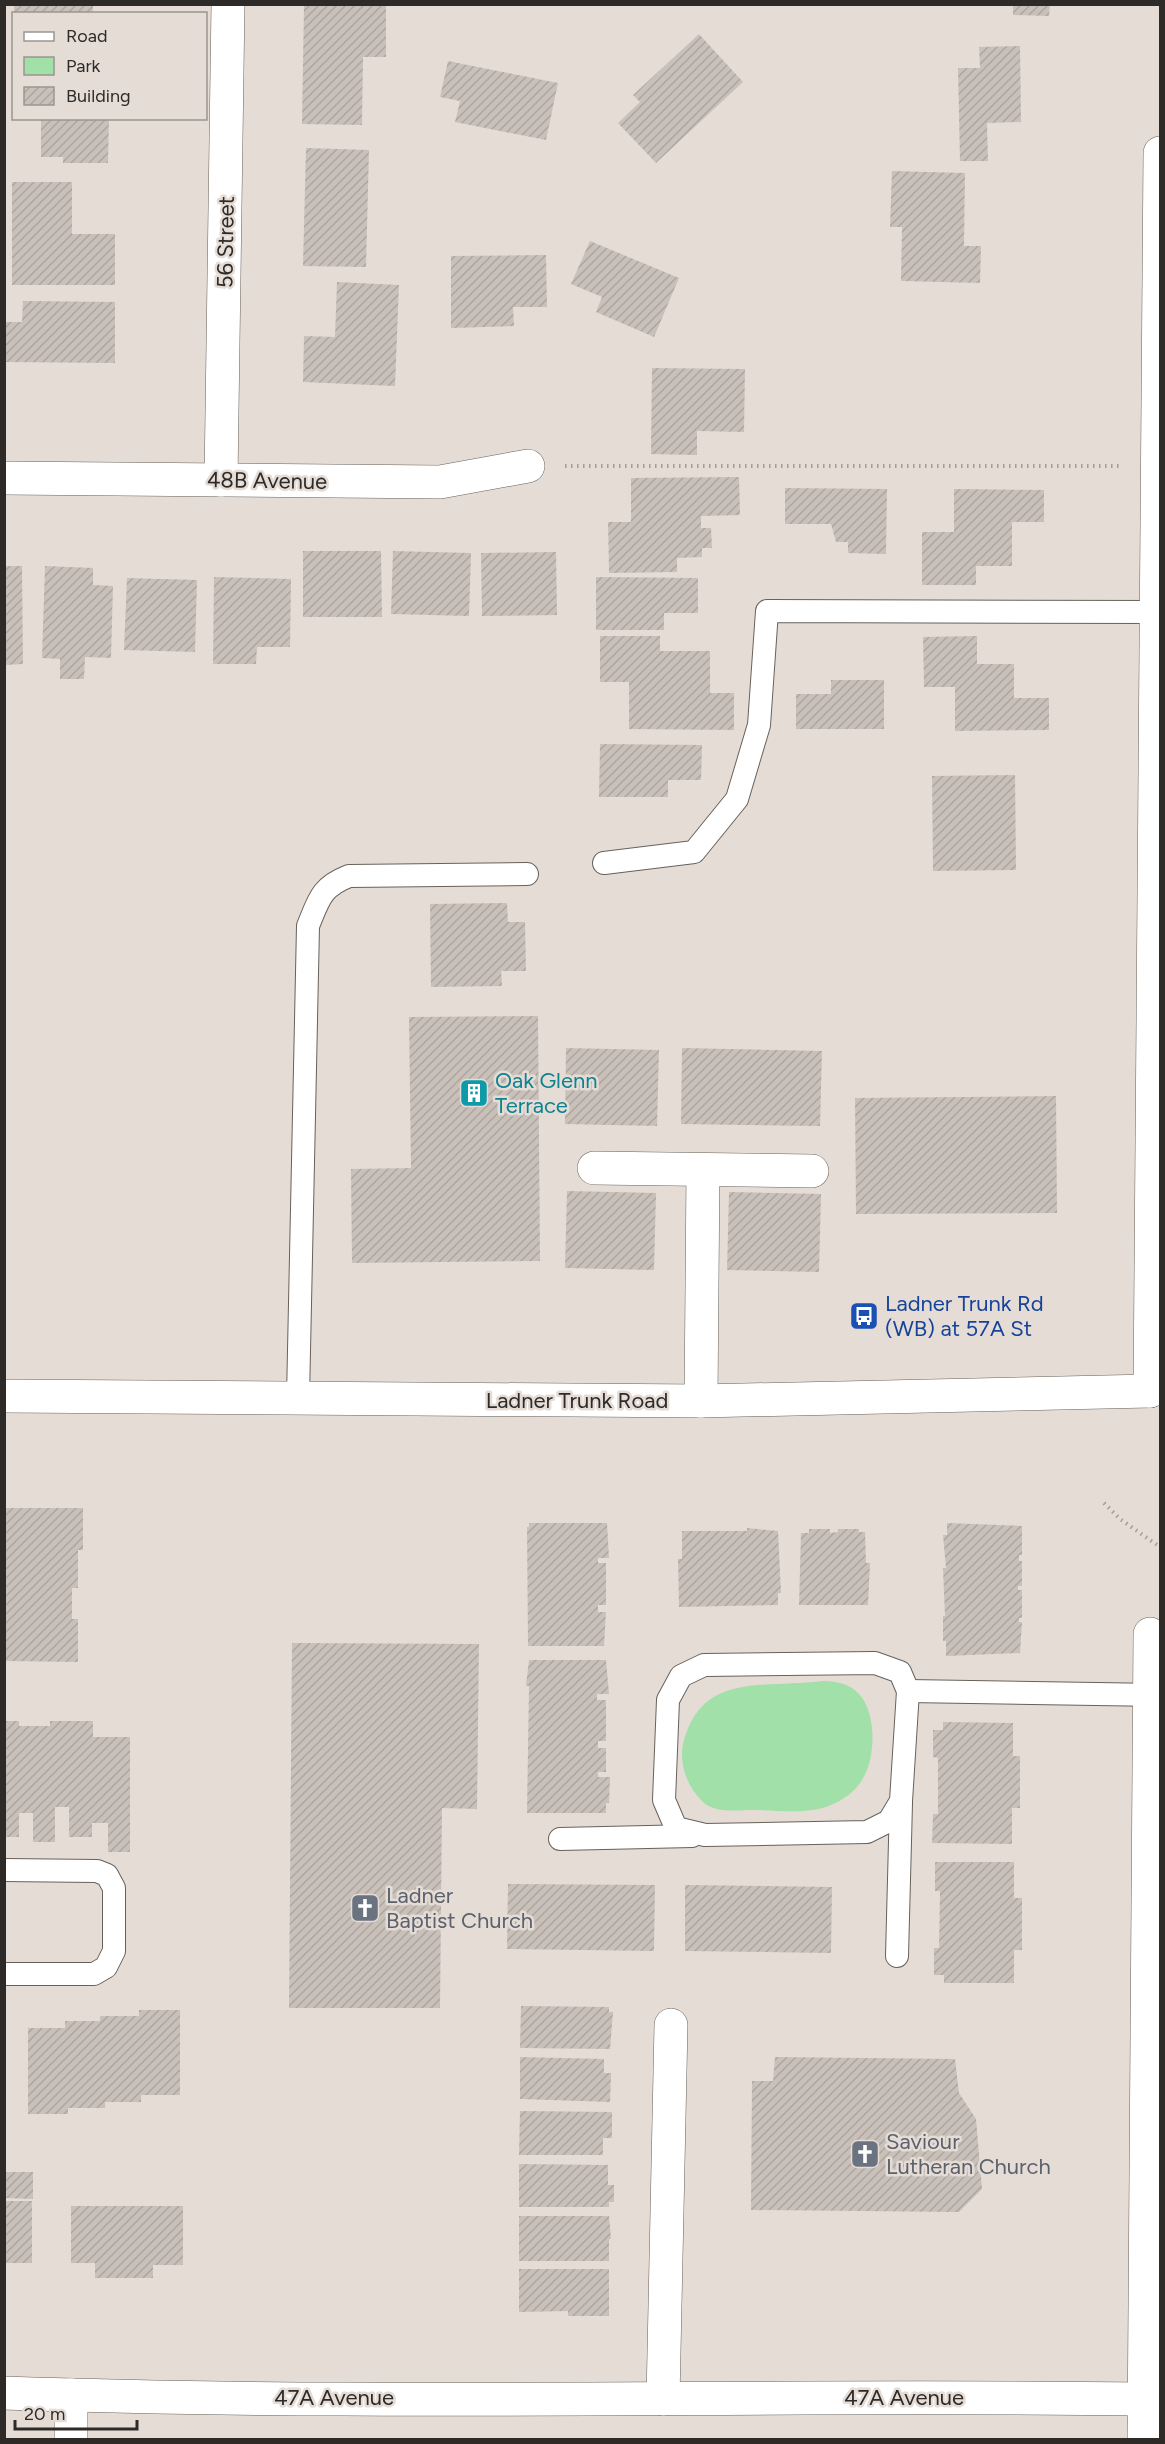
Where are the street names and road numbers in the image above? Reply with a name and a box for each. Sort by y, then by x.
street label: 56 Street [211,196,240,288]
street label: 48B Avenue [207,466,327,495]
street label: Ladner Trunk Road [486,1387,668,1414]
street label: 47A Avenue [274,2384,394,2411]
street label: 47A Avenue [844,2384,964,2411]

